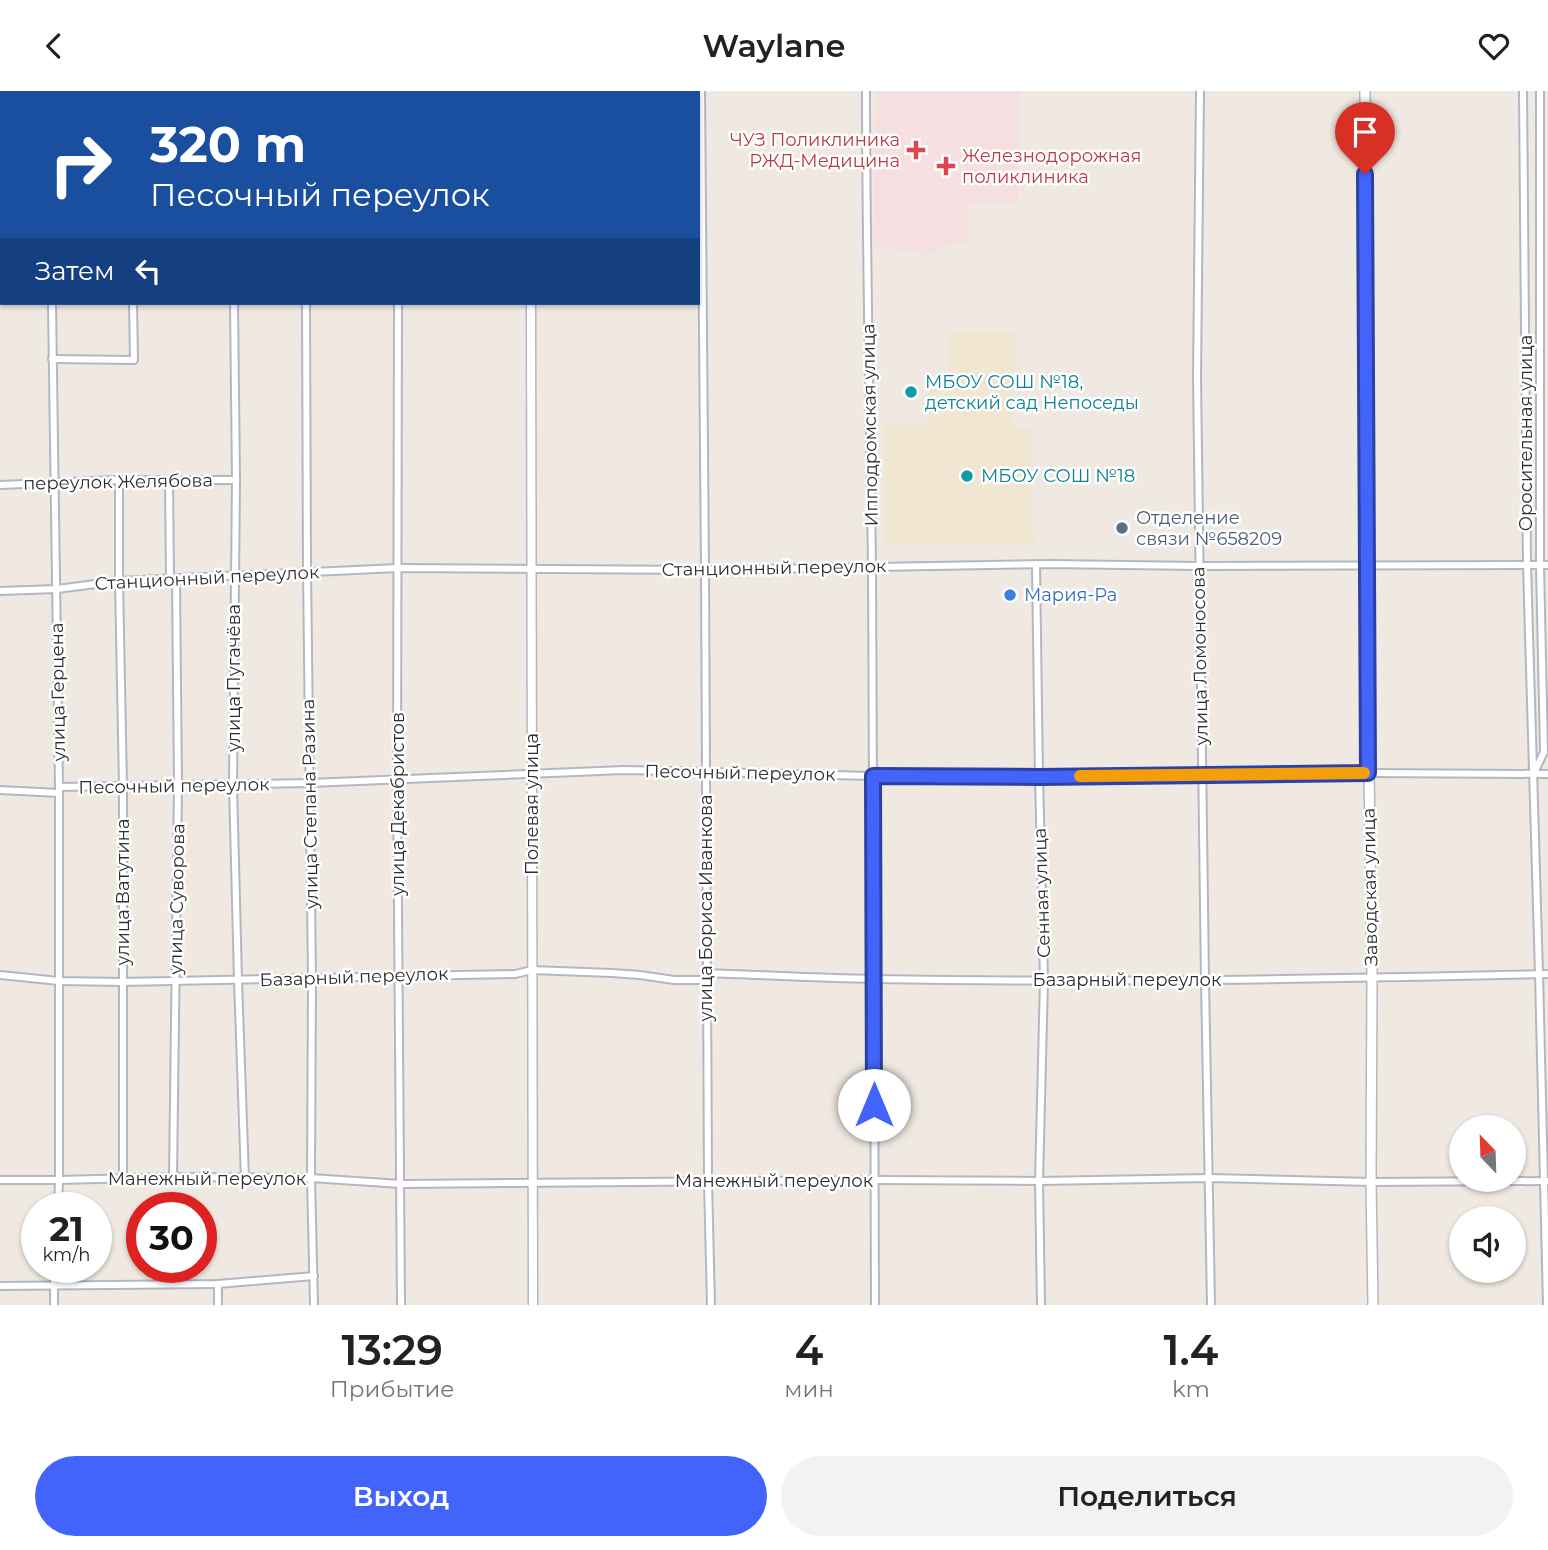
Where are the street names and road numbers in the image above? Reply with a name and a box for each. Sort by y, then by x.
street label: Ипподромская улица [857,323,883,527]
street label: Оросительная улица [1515,335,1537,531]
street label: переулок Желябова [23,469,213,495]
street label: Станционный переулок [661,555,887,581]
street label: Станционный переулок [94,561,320,595]
street label: улица Ломоносова [1187,567,1213,746]
street label: улица Пугачёва [223,604,245,753]
street label: улица Герцена [46,623,70,762]
street label: улица Степана Разина [297,699,323,910]
street label: улица Декабристов [387,712,409,897]
street label: Полевая улица [521,733,543,875]
street label: Песочный переулок [644,760,836,786]
street label: Песочный переулок [78,773,270,799]
street label: улица Бориса Иванкова [695,795,717,1022]
street label: Заводская улица [1358,808,1382,966]
street label: улица Ватутина [112,819,134,967]
street label: улица Суворова [165,823,189,976]
street label: Сенная улица [1029,828,1055,958]
street label: Базарный переулок [259,963,449,991]
street label: Базарный переулок [1033,969,1222,991]
street label: Манежный переулок [108,1168,307,1190]
street label: Манежный переулок [675,1170,874,1192]

